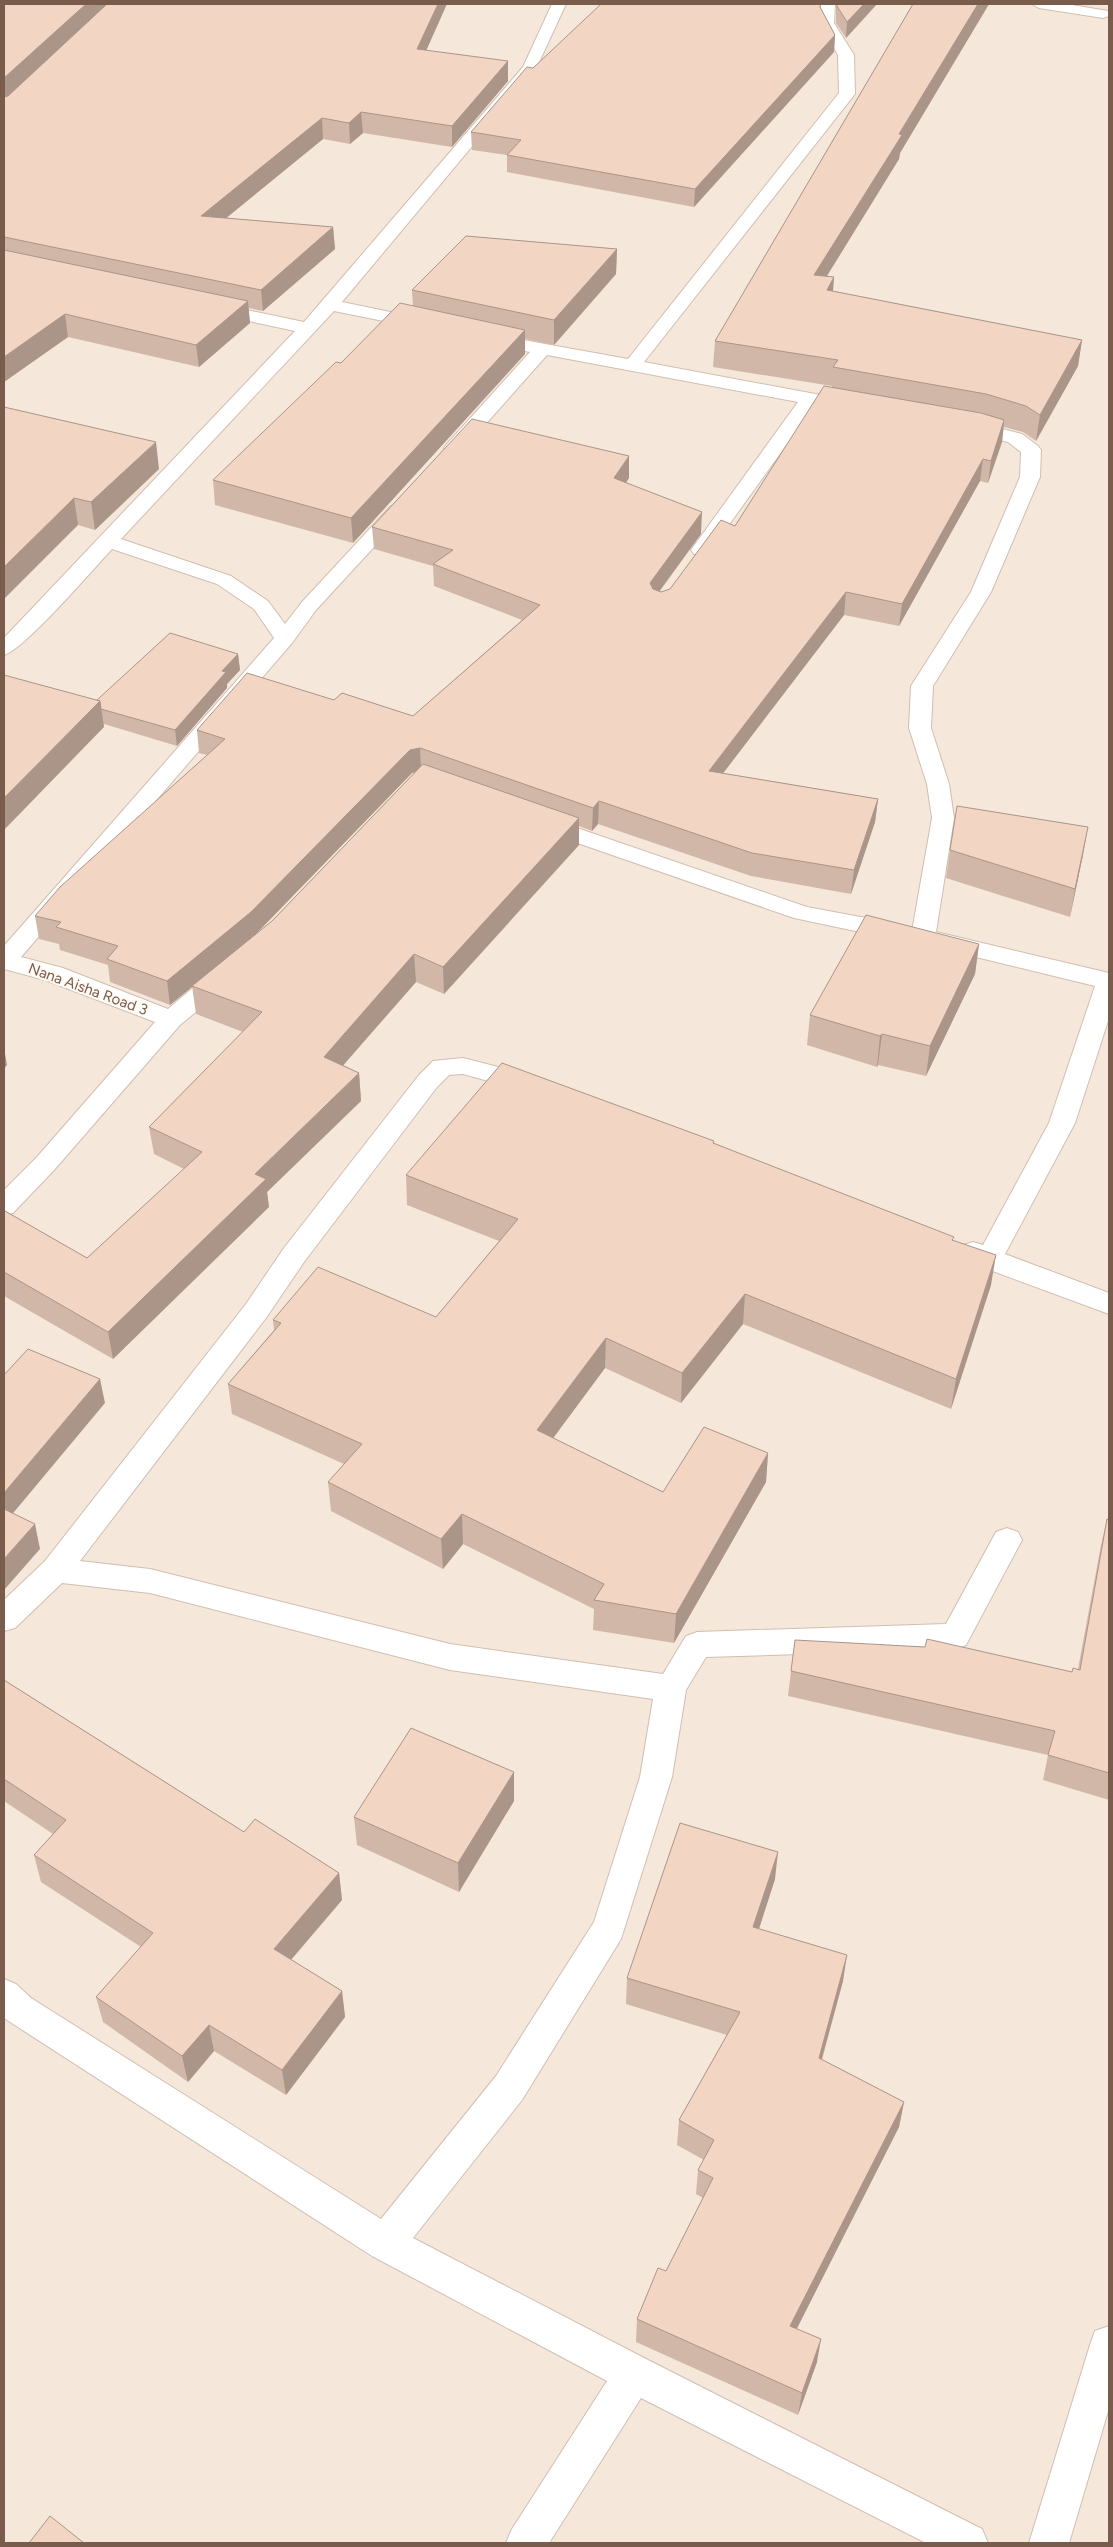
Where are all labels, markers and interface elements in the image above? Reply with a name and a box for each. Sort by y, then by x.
street label: Nana Aisha Road 3 [26,959,150,1019]

